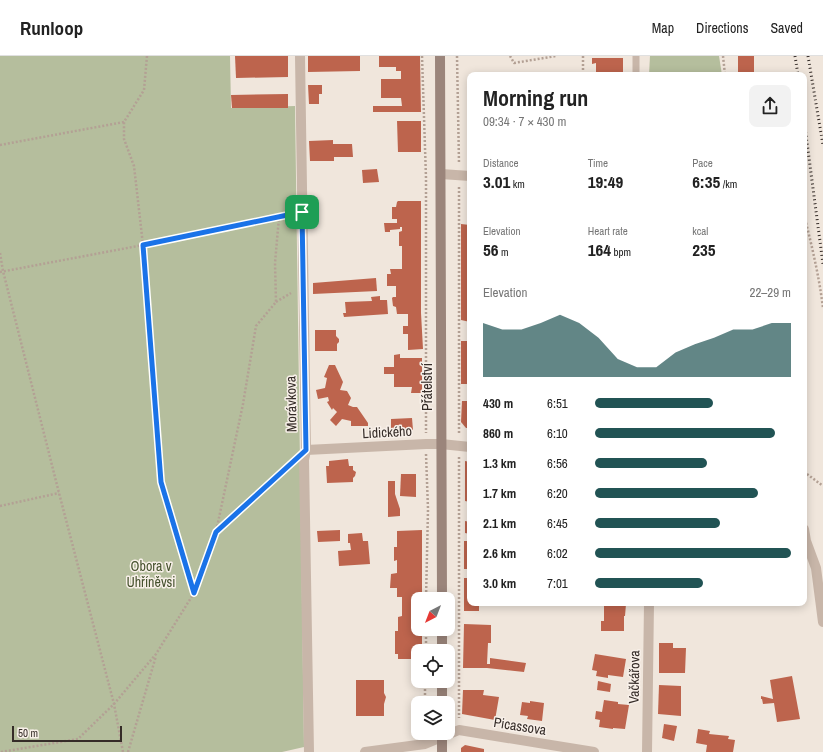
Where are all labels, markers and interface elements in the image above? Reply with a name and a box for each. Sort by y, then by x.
text: Runloop [20,15,83,41]
text: Map [652,19,674,37]
text: Directions [696,19,748,37]
text: Saved [770,19,803,37]
text: Morning run [483,83,588,113]
button: share [749,85,791,127]
text: 09:34 · 7 × 430 m [483,113,566,130]
text: Distance [483,156,519,170]
text: Time [588,156,608,170]
text: Pace [692,156,713,170]
text: 3.01 [483,170,510,193]
text: 19:49 [588,170,623,193]
text: 6:35 [692,170,720,193]
text: km [510,177,525,191]
text: /km [720,177,737,191]
pin [285,195,319,229]
icon: arrive [291,201,313,223]
text: Elevation [483,224,521,238]
text: Heart rate [588,224,628,238]
text: kcal [692,224,708,238]
text: 56 [483,238,499,261]
text: 164 [588,238,611,261]
text: 235 [692,238,716,261]
text: m [499,245,509,259]
text: bpm [611,245,631,259]
text: Elevation [483,284,527,301]
text: 22–29 m [750,284,791,301]
street label: Přátelství [418,362,436,411]
street label: Morávkova [282,375,300,432]
text: 430 m [483,395,513,412]
text: 6:51 [547,395,568,412]
street label: Lidického [362,422,412,442]
text: 860 m [483,425,513,442]
text: 6:10 [547,425,568,442]
text: 1.3 km [483,455,516,472]
text: 6:56 [547,455,568,472]
text: 1.7 km [483,485,516,502]
text: 6:20 [547,485,568,502]
text: 2.1 km [483,515,516,532]
text: 6:45 [547,515,568,532]
text: 2.6 km [483,545,516,562]
text: 6:02 [547,545,568,562]
park label: Obora v Uhříněvsi [126,557,176,591]
text: 3.0 km [483,575,516,592]
text: 7:01 [547,575,568,592]
north arrow [411,592,455,636]
map controls [411,592,455,740]
button: locate [411,644,455,688]
street label: Vačkářova [625,650,643,704]
button: layers [411,696,455,740]
street label: Picassova [492,713,548,739]
scale bar [12,724,122,743]
text: 50 m [18,726,38,740]

